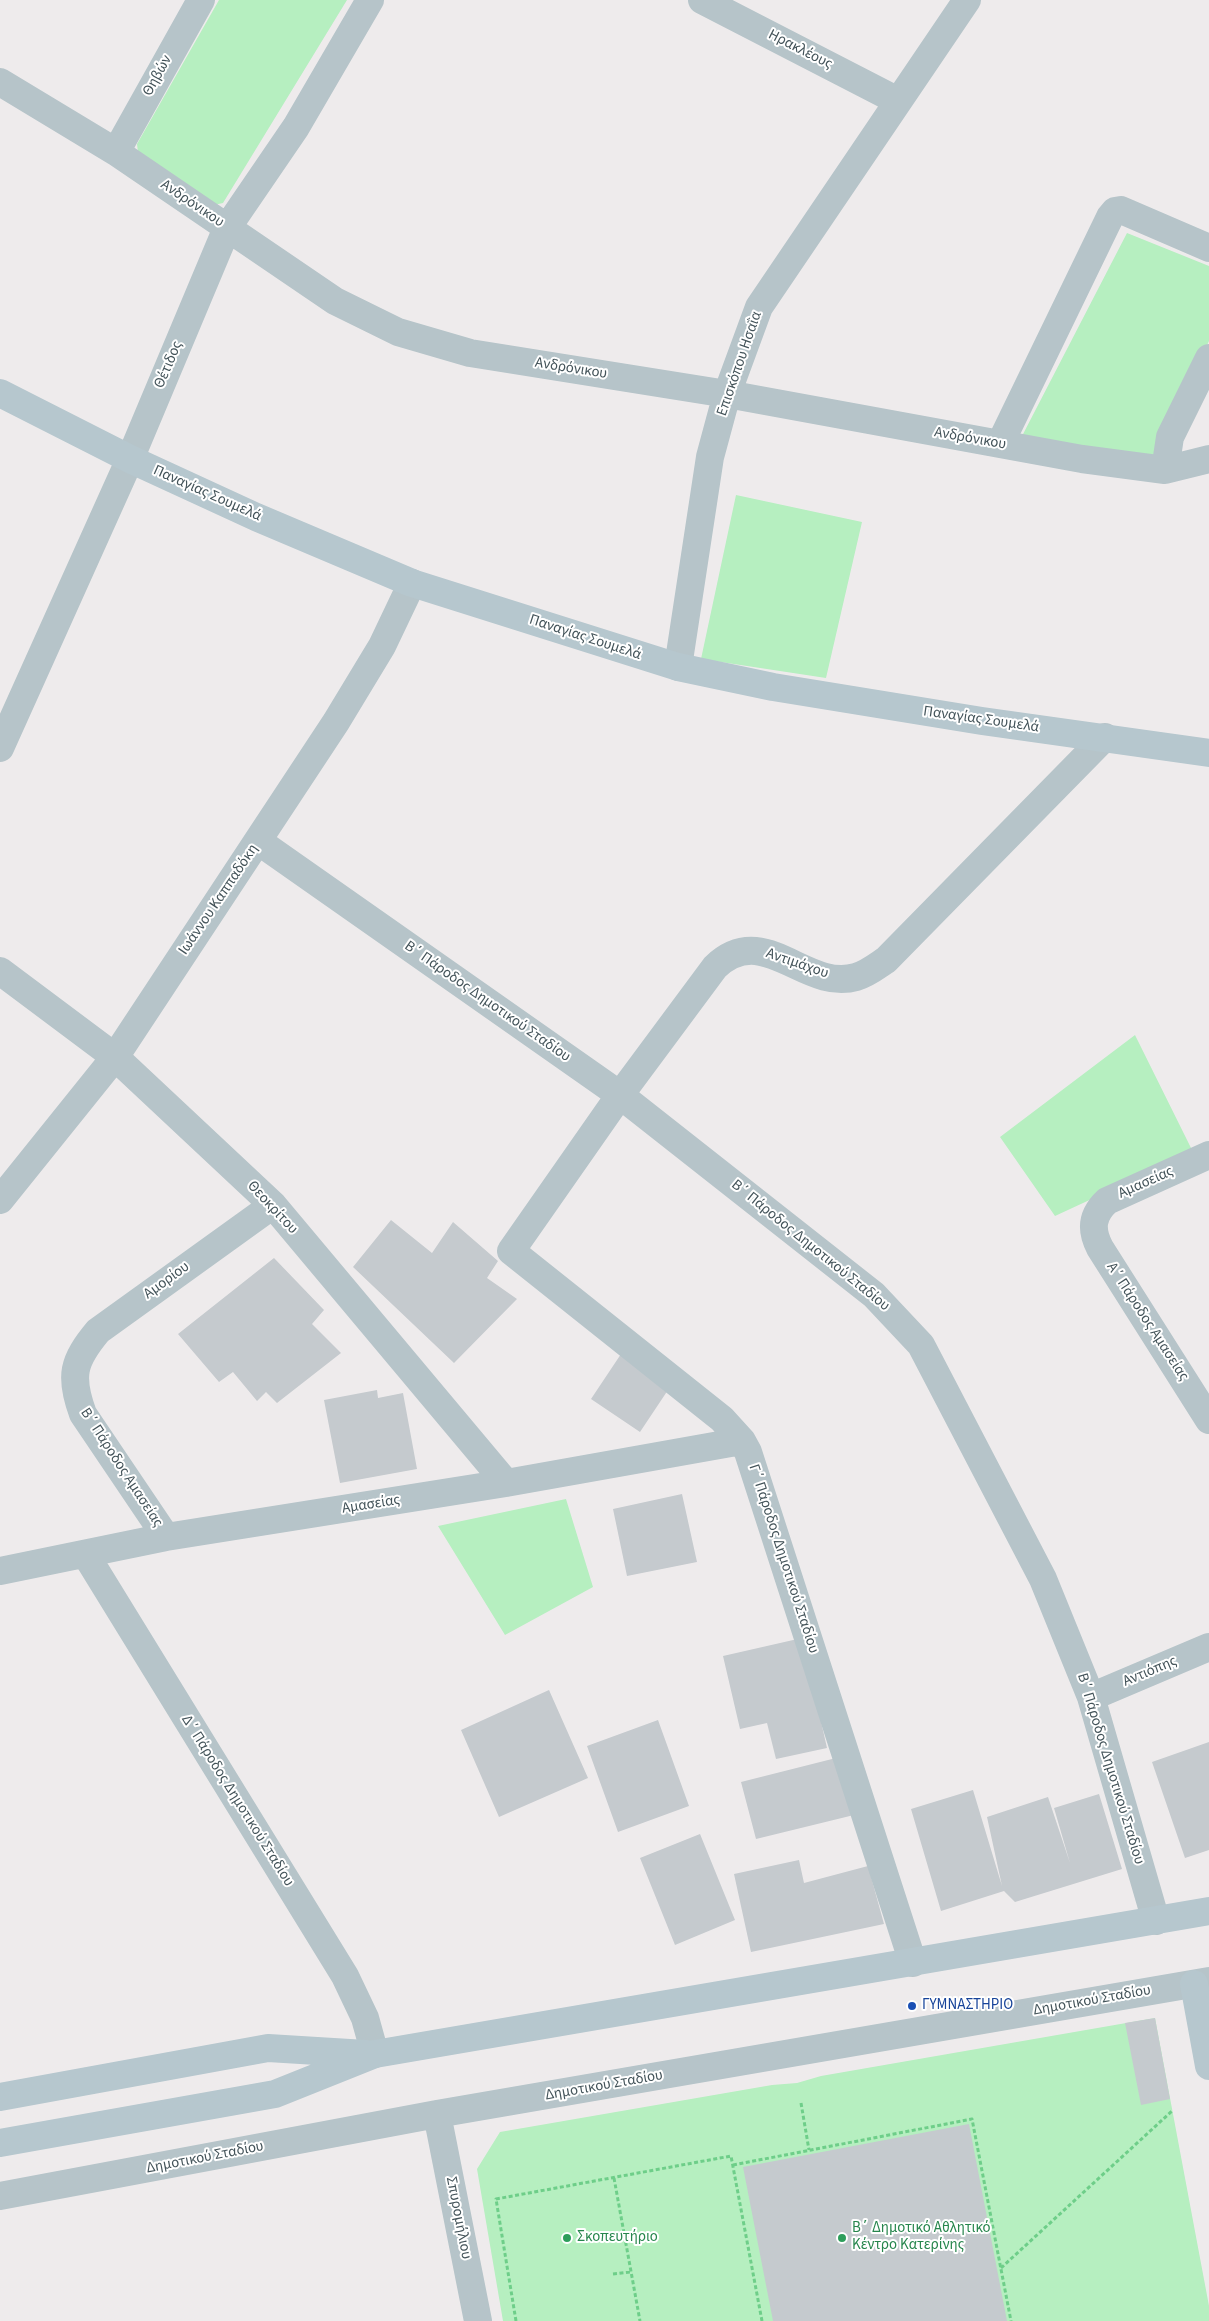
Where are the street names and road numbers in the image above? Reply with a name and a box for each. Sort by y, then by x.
street label: Ηρακλέους [765,26,835,74]
street label: Θηβών [139,52,177,100]
street label: Ανδρόνικου [157,176,227,232]
street label: Επισκόπου Ησαΐα [714,309,766,419]
street label: Θέτιδος [151,339,187,391]
street label: Ανδρόνικου [534,354,608,384]
street label: Ανδρόνικου [933,424,1007,454]
street label: Παναγίας Σουμελά [150,462,264,526]
street label: Παναγίας Σουμελά [527,611,643,665]
street label: Παναγίας Σουμελά [922,703,1040,737]
street label: Ιωάννου Καππαδόκη [175,841,263,959]
street label: Β΄ Πάροδος Δημοτικού Σταδίου [400,938,574,1066]
street label: Αντιμάχου [763,945,831,983]
street label: Αμασείας [1116,1163,1176,1203]
street label: Β΄ Πάροδος Δημοτικού Σταδίου [727,1176,893,1316]
street label: Θεοκρίτου [243,1178,301,1238]
street label: Αμορίου [141,1258,193,1304]
street label: Α΄ Πάροδος Αμασείας [1102,1259,1192,1385]
street label: Β΄ Πάροδος Αμασείας [76,1405,166,1531]
street label: Γ΄ Πάροδος Δημοτικού Σταδίου [744,1462,822,1656]
street label: Αμασείας [341,1492,401,1518]
street label: Αντιόπης [1120,1653,1180,1691]
street label: Β΄ Πάροδος Δημοτικού Σταδίου [1072,1671,1148,1867]
street label: Δ΄ Πάροδος Δημοτικού Σταδίου [177,1712,297,1890]
street label: Δημοτικού Σταδίου [1032,1982,1152,2020]
street label: Δημοτικού Σταδίου [544,2067,664,2105]
street label: Δημοτικού Σταδίου [145,2138,265,2178]
street label: Σπυρομήλιου [441,2175,475,2261]

